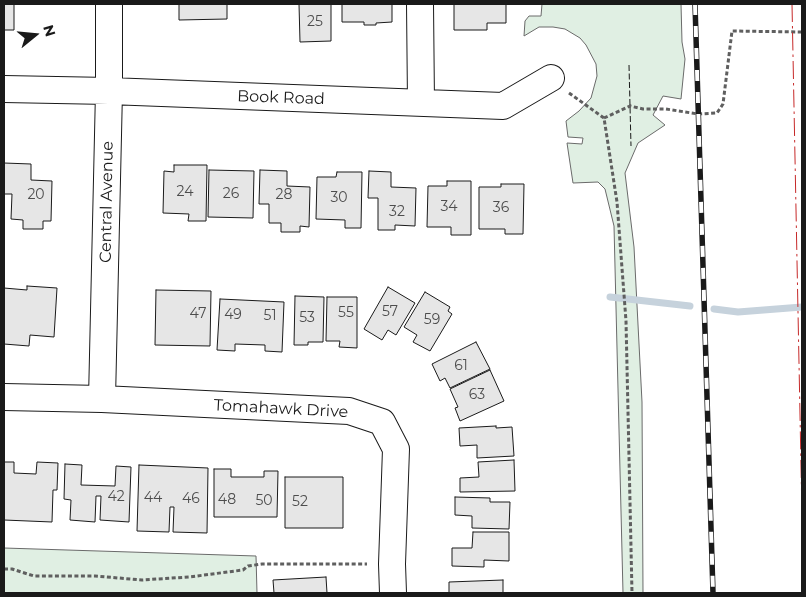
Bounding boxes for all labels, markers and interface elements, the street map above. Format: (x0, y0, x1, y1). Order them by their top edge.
north arrow (10, 10, 60, 60)
house number: 25 (307, 14, 323, 30)
text: N (39, 23, 60, 39)
street label: Book Road (237, 87, 325, 109)
street label: Central Avenue (96, 141, 118, 263)
house number: 24 (177, 184, 193, 200)
house number: 26 (223, 186, 239, 202)
house number: 20 (27, 187, 45, 203)
house number: 28 (276, 187, 292, 203)
house number: 30 (330, 190, 348, 206)
house number: 34 (440, 199, 458, 215)
house number: 36 (493, 200, 509, 216)
house number: 32 (389, 204, 405, 220)
house number: 57 (382, 304, 398, 320)
house number: 55 (338, 305, 354, 321)
house number: 47 (190, 306, 206, 322)
house number: 49 (224, 307, 242, 323)
house number: 51 (264, 308, 276, 324)
house number: 53 (299, 310, 315, 326)
house number: 59 (424, 312, 440, 328)
house number: 61 (454, 358, 468, 374)
house number: 63 (469, 387, 485, 403)
street label: Tomahawk Drive (213, 396, 349, 422)
house number: 42 (107, 489, 125, 505)
house number: 44 (144, 490, 162, 506)
house number: 46 (182, 491, 200, 507)
house number: 48 (218, 492, 236, 508)
house number: 50 (255, 493, 273, 509)
house number: 52 (292, 494, 308, 510)

